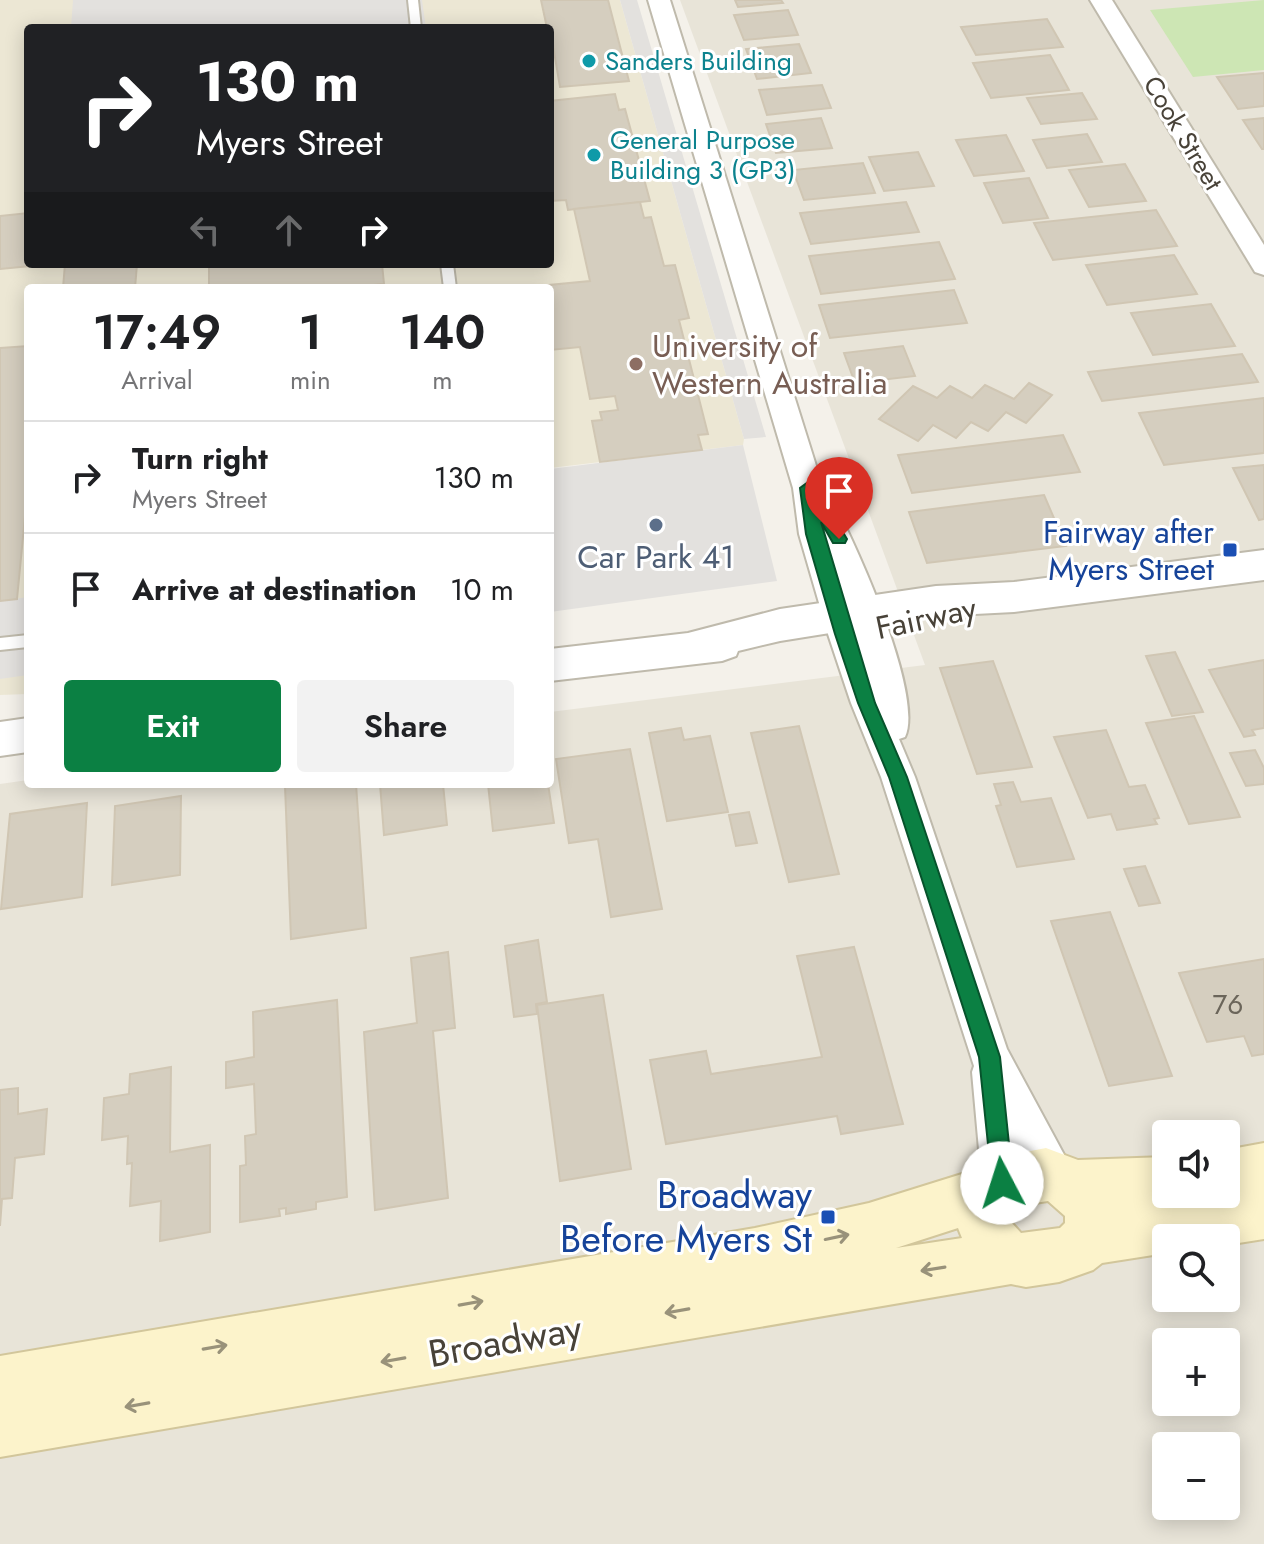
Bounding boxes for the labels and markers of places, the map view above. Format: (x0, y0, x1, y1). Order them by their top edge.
place label: Sanders Building (605, 42, 792, 80)
marker: Sanders Building (580, 52, 598, 70)
place label: General Purpose Building 3 (GP3) (610, 121, 795, 189)
marker: General Purpose Building 3 (GP3) (585, 146, 603, 164)
place label: University of Western Australia (652, 323, 887, 406)
marker: University of Western Australia (627, 355, 645, 373)
pin (805, 457, 873, 539)
place label: Fairway after Myers Street (1043, 509, 1214, 592)
marker: Car Park 41 (647, 516, 665, 534)
place label: Car Park 41 (577, 534, 735, 580)
marker: Fairway after Myers Street (1221, 541, 1239, 559)
place label: Broadway Before Myers St (560, 1167, 812, 1266)
marker: Broadway Before Myers St (819, 1208, 837, 1226)

